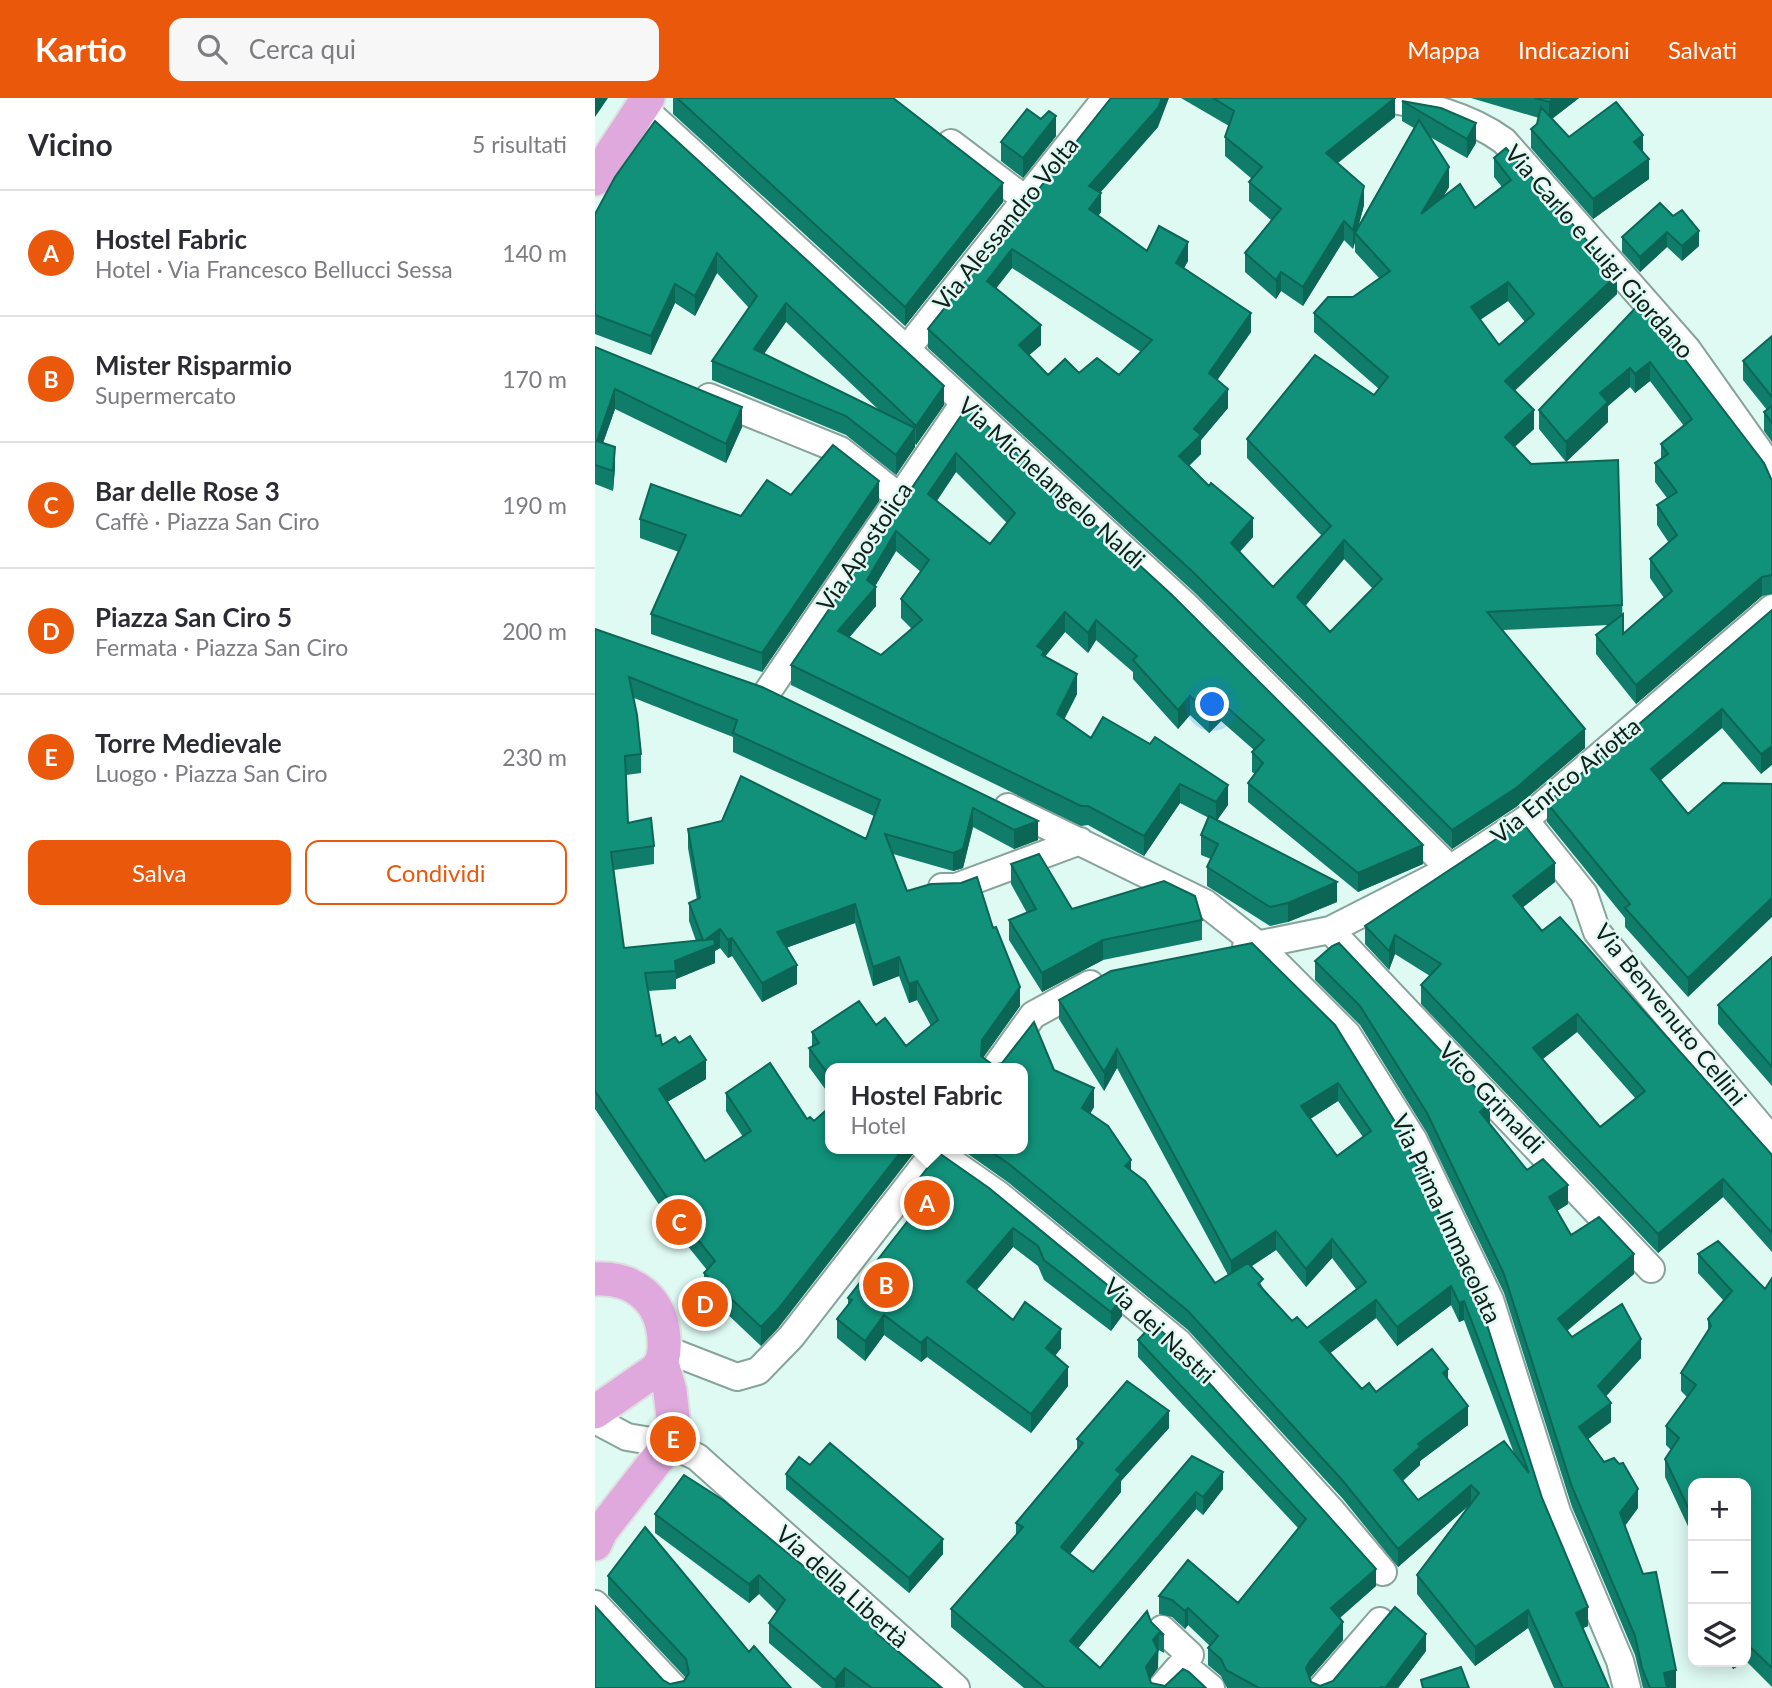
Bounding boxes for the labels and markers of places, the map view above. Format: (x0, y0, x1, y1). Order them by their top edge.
pin: A (904, 1177, 950, 1229)
pin: C (656, 1196, 702, 1248)
pin: B (863, 1259, 909, 1311)
pin: D (682, 1278, 728, 1330)
pin: E (650, 1413, 696, 1465)

